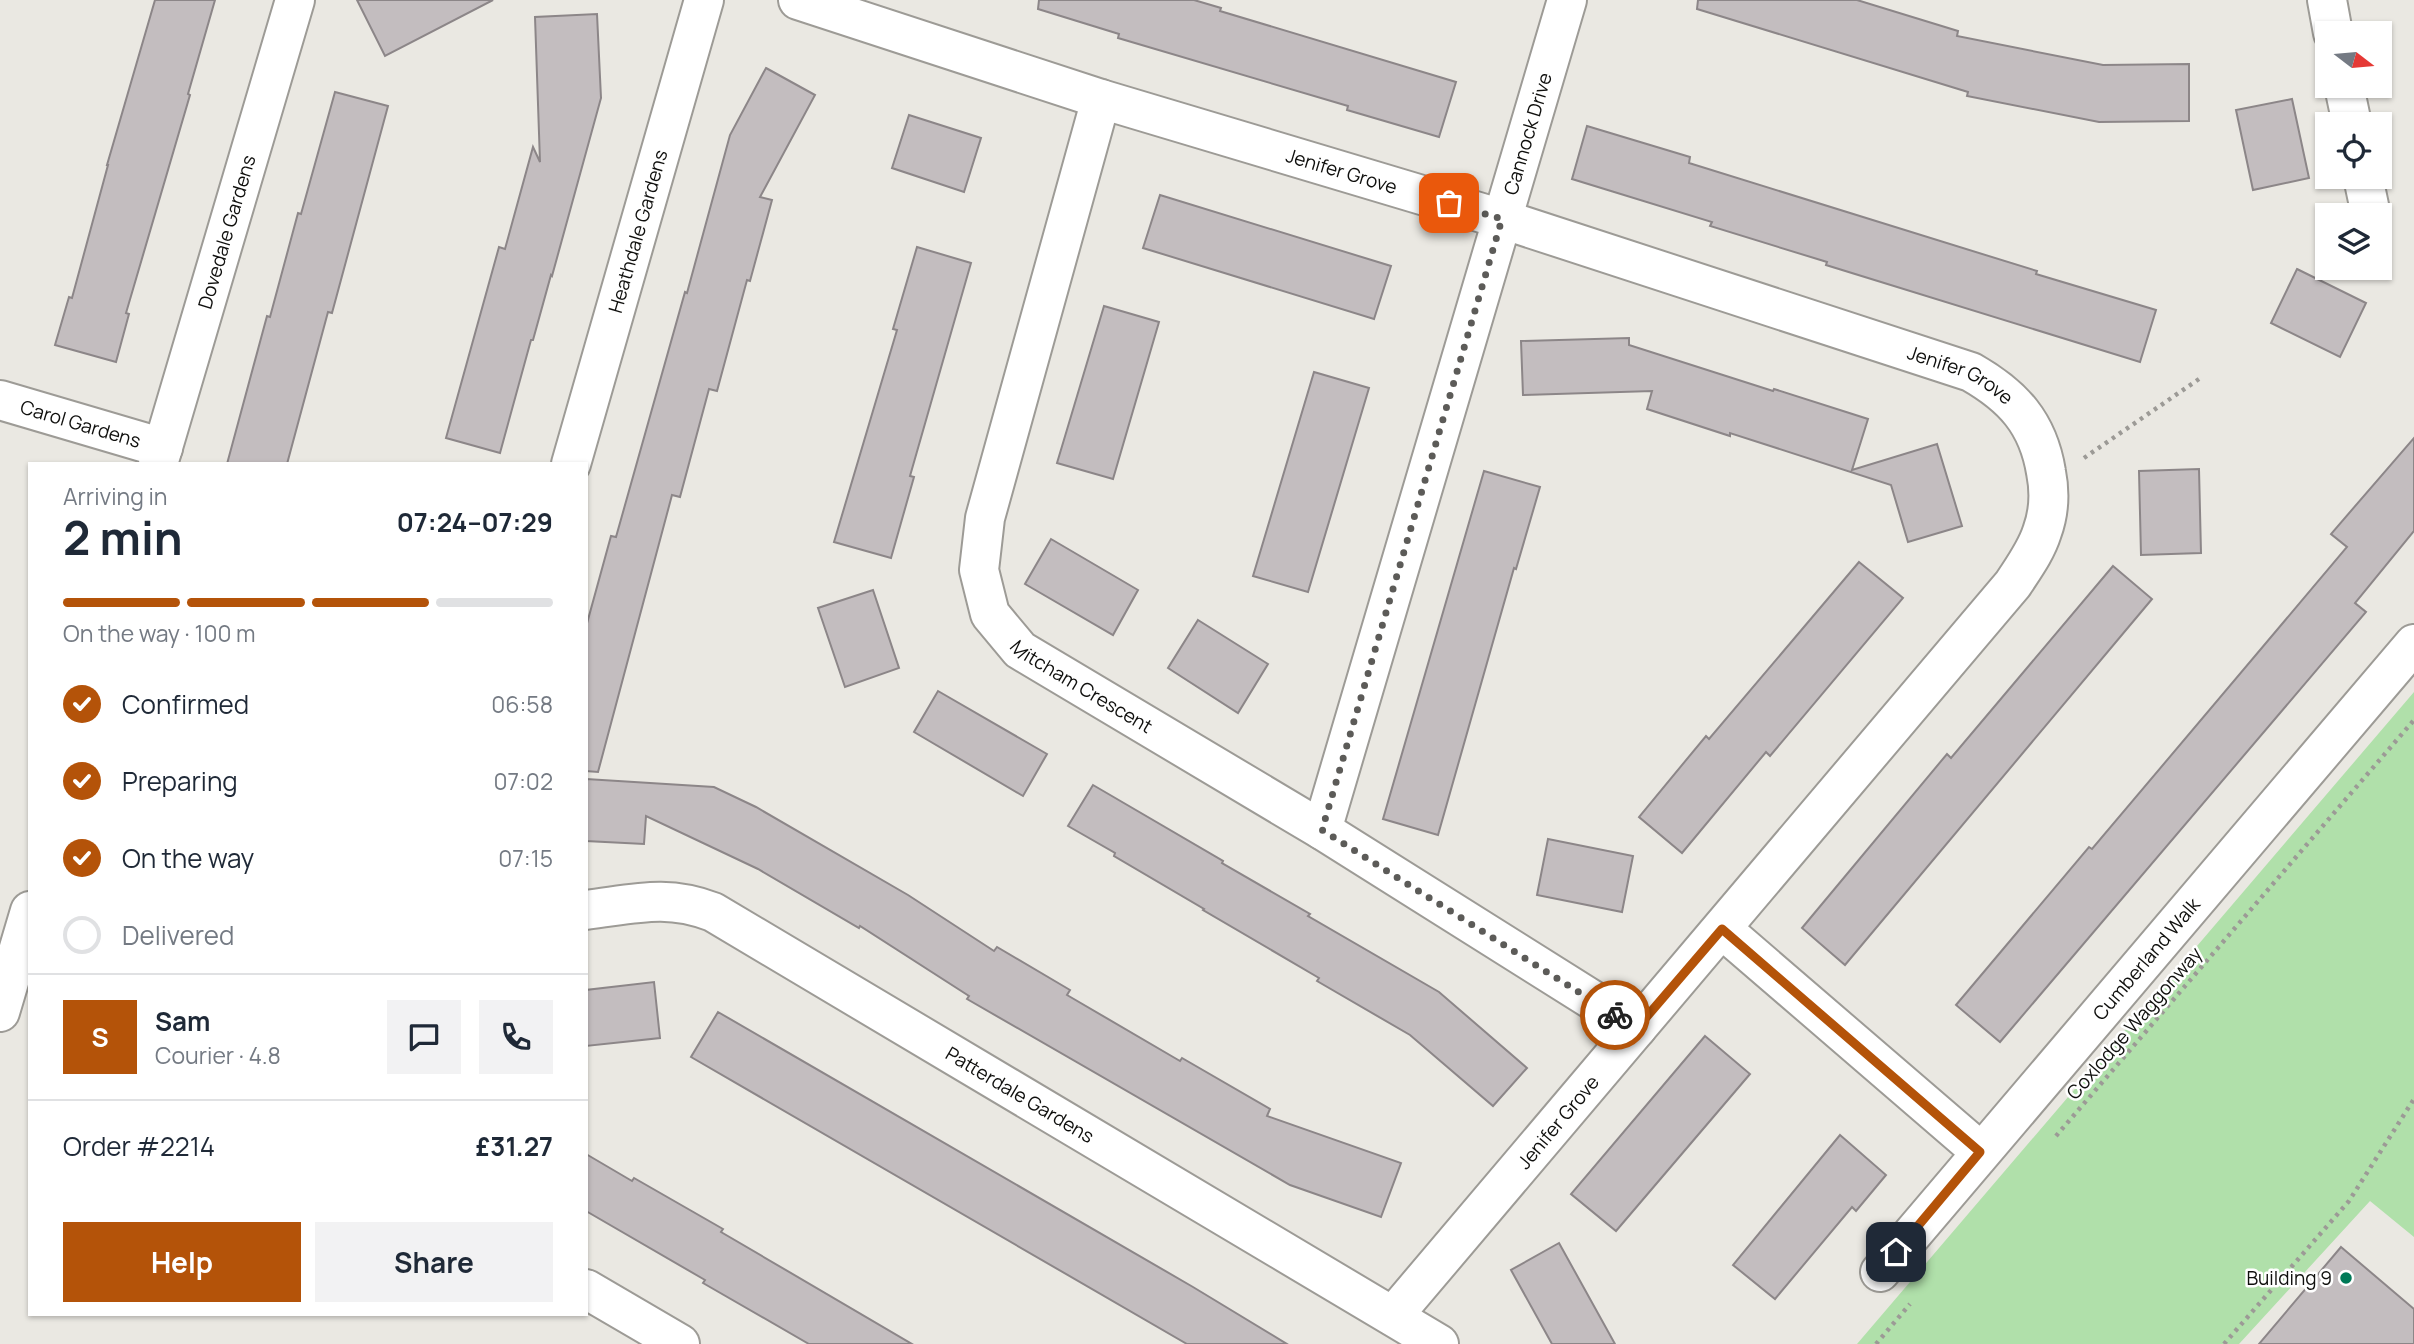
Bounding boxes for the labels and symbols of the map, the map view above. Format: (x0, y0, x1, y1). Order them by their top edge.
north arrow (2315, 21, 2392, 98)
street label: Cannock Drive (1497, 70, 1558, 198)
street label: Jenifer Grove (1283, 142, 1400, 200)
street label: Heathdale Gardens (602, 147, 673, 316)
street label: Dovedale Gardens (192, 152, 262, 312)
pin (1419, 173, 1479, 233)
street label: Jenifer Grove (1904, 339, 2019, 410)
street label: Carol Gardens (17, 394, 144, 454)
street label: Mitcham Crescent (1004, 635, 1158, 739)
street label: Cumberland Walk (2087, 892, 2206, 1026)
street label: Coxlodge Waggonway (2060, 941, 2208, 1105)
courier (1580, 980, 1650, 1050)
street label: Patterdale Gardens (941, 1040, 1099, 1149)
street label: Jenifer Grove (1511, 1070, 1605, 1174)
pin (1866, 1222, 1926, 1282)
place label: Building 9 (2246, 1265, 2332, 1291)
marker: Building 9 (2338, 1270, 2354, 1286)

